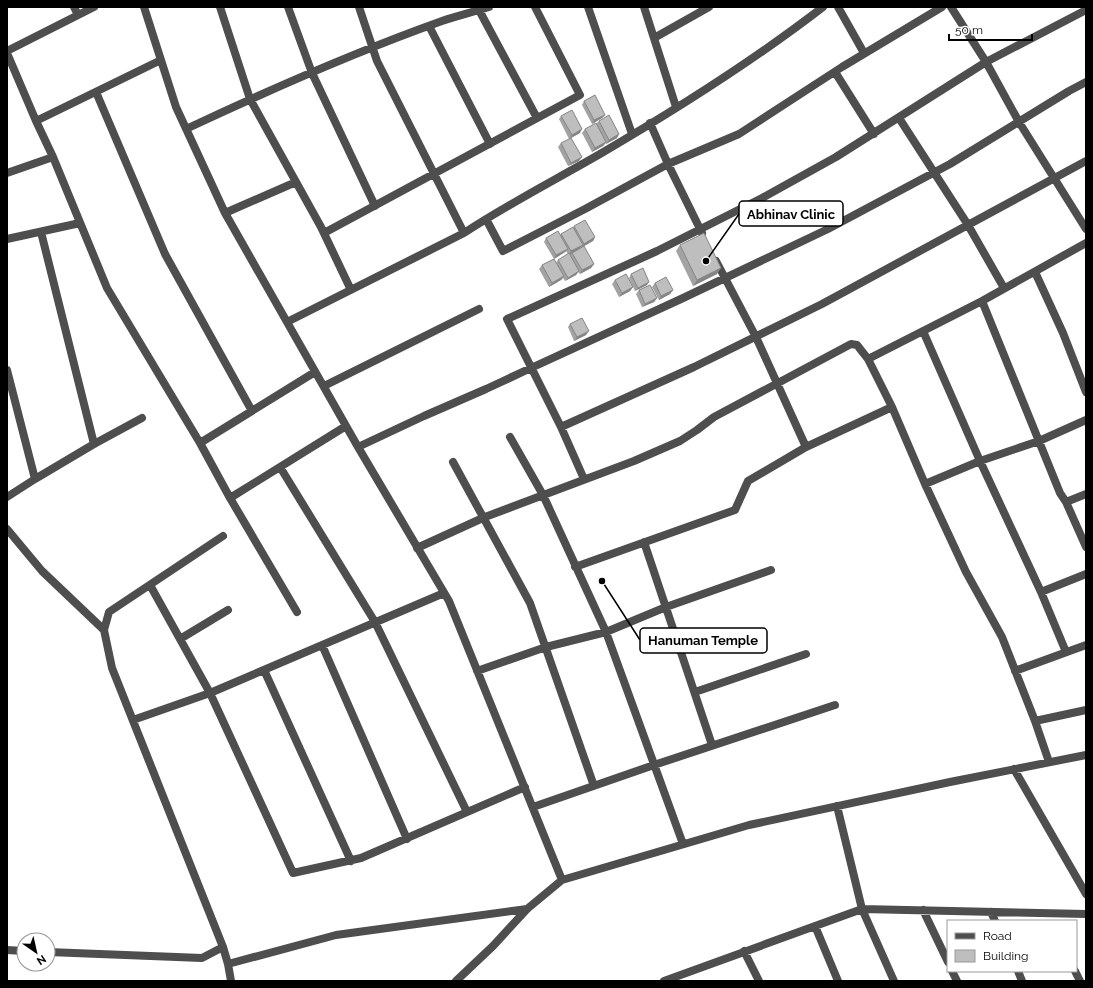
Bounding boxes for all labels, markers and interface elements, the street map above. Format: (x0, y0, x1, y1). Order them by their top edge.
scale bar (949, 16, 1032, 42)
text: 50 m (955, 23, 983, 37)
callout: Abhinav Clinic (739, 201, 843, 226)
text: Abhinav Clinic (747, 207, 836, 222)
callout: Hanuman Temple (640, 628, 767, 653)
text: Hanuman Temple (648, 633, 758, 648)
legend (947, 920, 1077, 972)
text: Road (983, 929, 1012, 943)
north arrow (16, 932, 56, 972)
text: Building (983, 949, 1029, 963)
text: N (34, 952, 48, 968)

